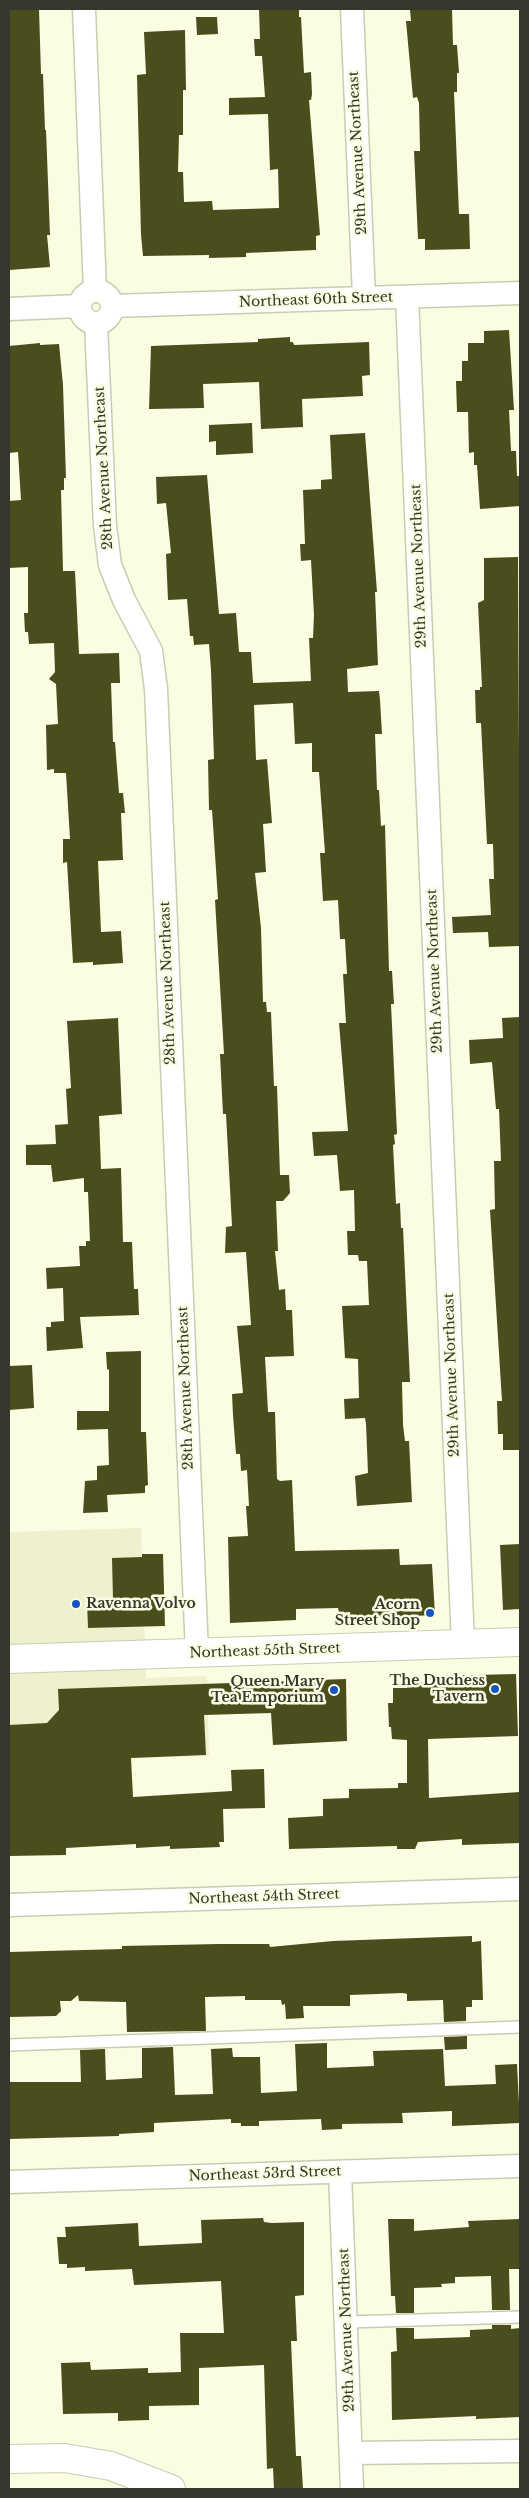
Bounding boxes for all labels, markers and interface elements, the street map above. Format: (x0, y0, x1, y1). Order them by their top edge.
street label: 29th Avenue Northeast (345, 71, 371, 235)
street label: Northeast 60th Street (239, 289, 393, 311)
street label: 28th Avenue Northeast (91, 386, 117, 550)
street label: 29th Avenue Northeast (408, 484, 430, 648)
street label: 29th Avenue Northeast (424, 889, 446, 1053)
street label: 28th Avenue Northeast (157, 901, 179, 1065)
street label: 29th Avenue Northeast (441, 1293, 463, 1457)
street label: 28th Avenue Northeast (175, 1306, 197, 1470)
place label: Ravenna Volvo (86, 1596, 196, 1612)
place label: Acorn Street Shop (335, 1597, 420, 1630)
marker: Ravenna Volvo (70, 1598, 82, 1610)
marker: Acorn Street Shop (424, 1607, 436, 1619)
street label: Northeast 55th Street (189, 1640, 341, 1662)
place label: The Duchess Tavern (390, 1673, 485, 1705)
place label: Queen Mary Tea Emporium (211, 1674, 324, 1706)
marker: The Duchess Tavern (489, 1683, 501, 1695)
marker: Queen Mary Tea Emporium (328, 1684, 340, 1696)
street label: Northeast 54th Street (188, 1886, 340, 1908)
street label: Northeast 53rd Street (188, 2163, 342, 2185)
street label: 29th Avenue Northeast (336, 2248, 358, 2412)

